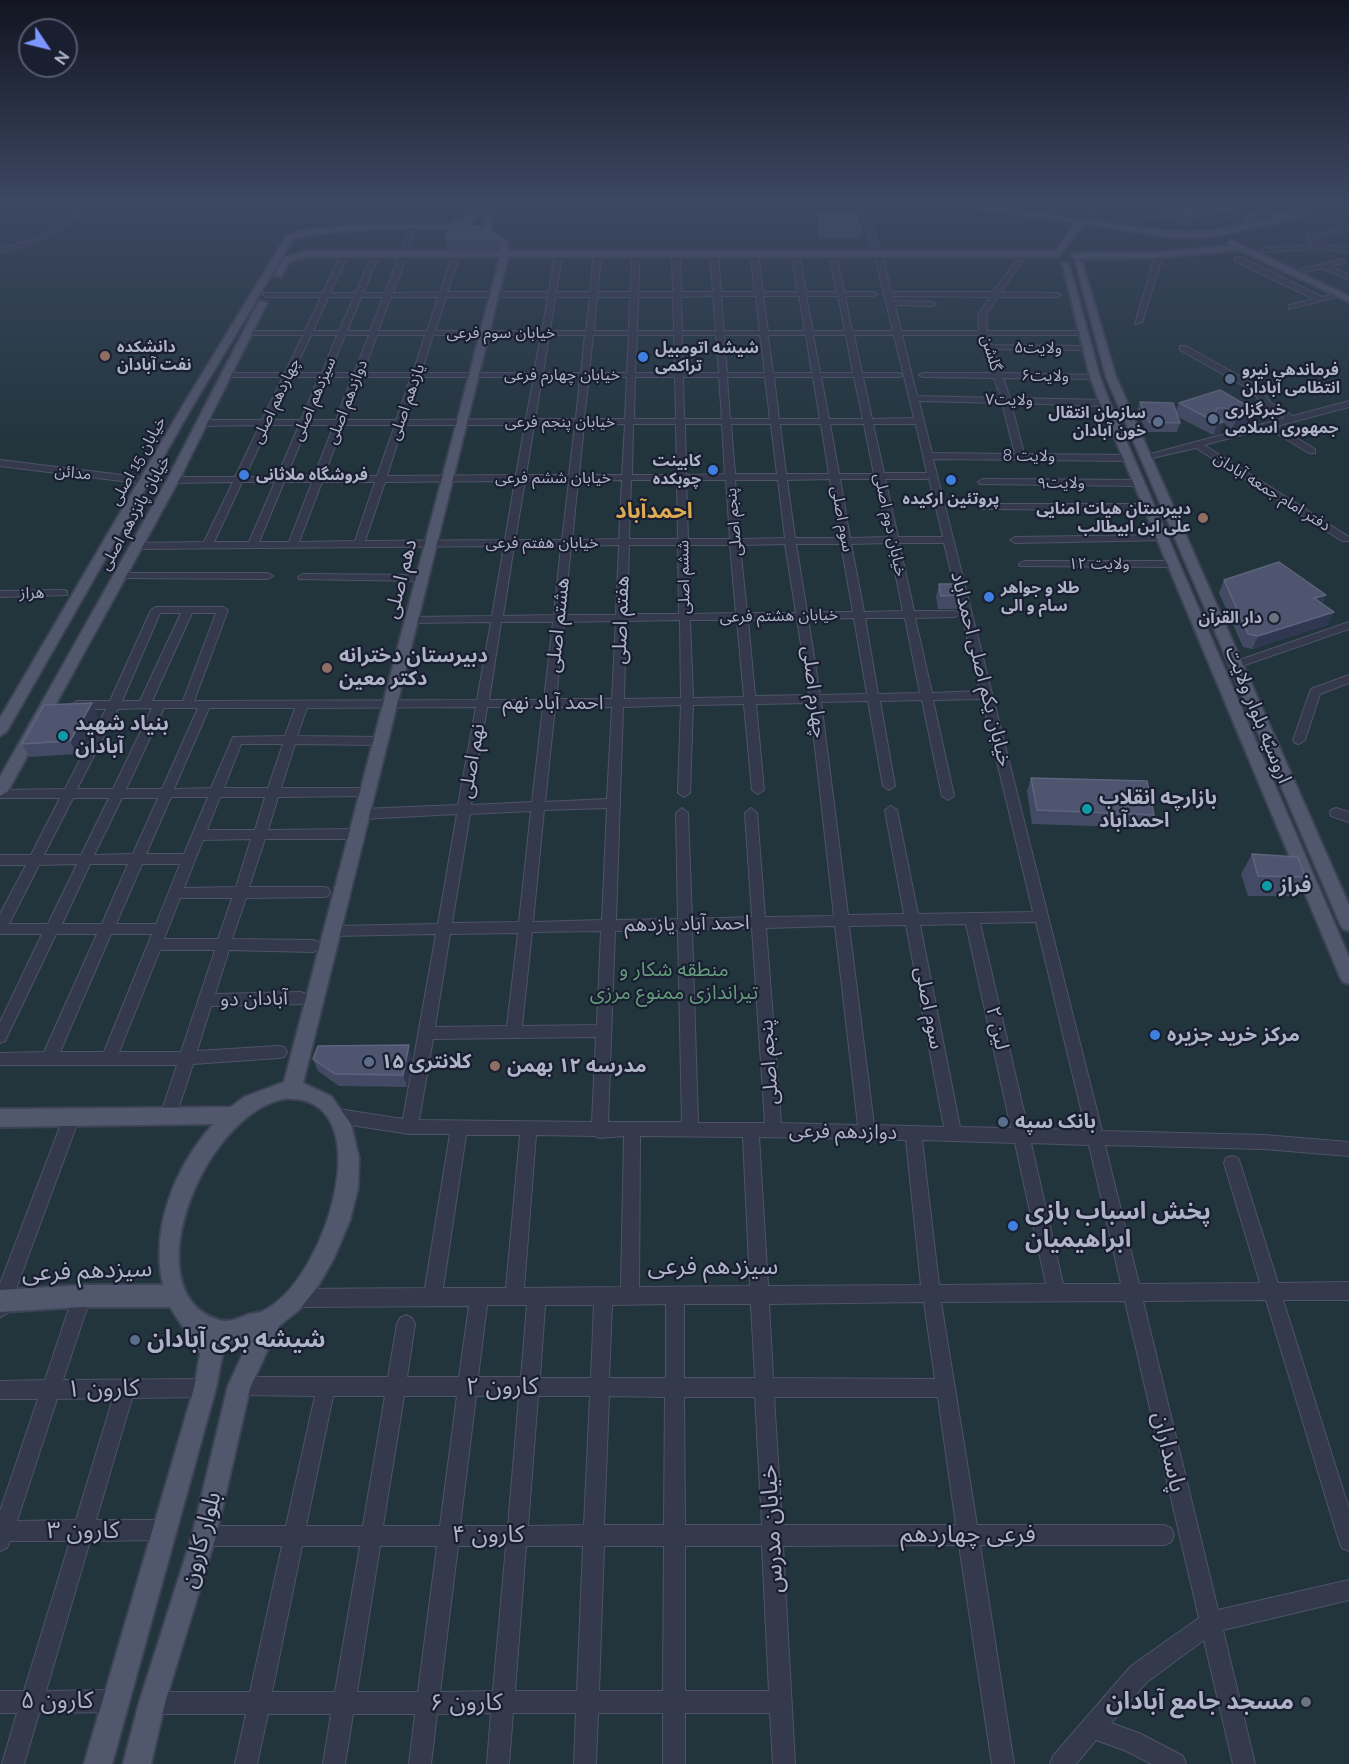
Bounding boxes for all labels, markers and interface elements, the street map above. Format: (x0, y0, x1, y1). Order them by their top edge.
north arrow (18, 18, 78, 78)
text: N (50, 47, 73, 68)
street label: خیابان سوم فرعی (447, 323, 555, 343)
street label: گلشن (976, 333, 1006, 373)
place label: دانشکده نفت آبادان (117, 337, 192, 375)
place label: شیشه اتومبیل تراکمی (655, 338, 759, 376)
street label: ولایت۵ (1014, 338, 1062, 358)
marker: دانشکده نفت آبادان (98, 349, 112, 363)
marker: شیشه اتومبیل تراکمی (636, 350, 650, 364)
street label: سیزدهم اصلی (288, 354, 340, 444)
street label: چهاردهم اصلی (248, 355, 304, 447)
street label: دوازدهم اصلی (322, 357, 372, 447)
place label: فرماندهی نیرو انتظامی آبادان (1242, 360, 1340, 398)
street label: یازدهم اصلی (385, 361, 429, 443)
street label: خیابان چهارم فرعی (504, 365, 620, 385)
street label: ولایت۶ (1021, 366, 1069, 386)
marker: فرماندهی نیرو انتظامی آبادان (1223, 372, 1237, 386)
street label: ولایت۷ (985, 390, 1033, 410)
place label: خبرگزاری جمهوری اسلامی (1225, 400, 1339, 438)
place label: سازمان انتقال خون آبادان (1048, 403, 1146, 441)
street label: خیابان پنجم فرعی (505, 412, 615, 432)
marker: خبرگزاری جمهوری اسلامی (1206, 412, 1220, 426)
street label: خیابان 15 اصلی (106, 413, 170, 509)
marker: سازمان انتقال خون آبادان (1151, 415, 1165, 429)
street label: ولایت 8 (1003, 446, 1055, 466)
street label: دفتر امام جمعه آبادان (1210, 448, 1334, 536)
place label: كابينت چوبكده (653, 451, 701, 489)
street label: خیابان پانزدهم اصلی (95, 452, 175, 574)
street label: مدائن (54, 462, 92, 484)
marker: كابينت چوبكده (706, 463, 720, 477)
place label: فروشگاه ملاثانی (256, 465, 368, 485)
marker: فروشگاه ملاثانی (237, 468, 251, 482)
street label: خیابان ششم فرعی (495, 468, 611, 488)
street label: خیابان دوم اصلی (870, 471, 910, 579)
marker: پروتئین ارکیده (944, 473, 958, 487)
street label: ولایت۹ (1037, 473, 1085, 493)
street label: سوم اصلی (827, 484, 857, 554)
street label: پنجم اصلی (721, 487, 747, 557)
place label: پروتئین ارکیده (903, 489, 999, 509)
district label: احمدآباد (615, 498, 693, 524)
place label: دبیرستان هیات امنایی علی ابن ابیطالب (1036, 499, 1191, 537)
marker: دبیرستان هیات امنایی علی ابن ابیطالب (1196, 511, 1210, 525)
street label: خیابان هفتم فرعی (485, 533, 599, 553)
street label: دهم اصلی (380, 537, 422, 621)
street label: ششم اصلی (674, 540, 694, 614)
street label: ولایت ۱۲ (1068, 554, 1130, 574)
street label: خیابان یکم اصلی احمداباد (945, 569, 1017, 769)
street label: هفتم اصلی (607, 575, 635, 665)
street label: هشتم اصلی (541, 576, 575, 674)
place label: طلا و جواهر سام و الی (1001, 578, 1080, 616)
street label: هراز (20, 583, 44, 603)
marker: طلا و جواهر سام و الی (982, 590, 996, 604)
street label: خیابان هشتم فرعی (719, 605, 839, 627)
place label: دار القرآن (1198, 608, 1262, 628)
marker: دار القرآن (1267, 611, 1281, 625)
street label: اروسیّه بلوار ولایت (1220, 643, 1296, 787)
place label: دبیرستان دخترانه دکتر معین (339, 644, 488, 691)
street label: چهارم اصلی (796, 645, 832, 739)
marker: دبیرستان دخترانه دکتر معین (320, 661, 334, 675)
street label: احمد آباد نهم (502, 691, 604, 715)
place label: بنیاد شهید آبادان (75, 712, 169, 759)
street label: نهم اصلی (454, 722, 490, 800)
marker: بنیاد شهید آبادان (56, 729, 70, 743)
place label: بازارچه انقلاب احمدآباد (1099, 786, 1217, 833)
marker: بازارچه انقلاب احمدآباد (1080, 802, 1094, 816)
place label: فراز (1279, 874, 1311, 898)
marker: فراز (1260, 879, 1274, 893)
street label: احمد آباد یازدهم (624, 911, 750, 937)
park label: منطقه شکار و تیراندازی ممنوع مرزی (590, 958, 758, 1005)
street label: سوم اصلی (909, 965, 949, 1051)
street label: آبادان دو (220, 986, 288, 1012)
street label: لین ۲ (980, 1004, 1014, 1052)
street label: پنجم اصلی (754, 1019, 784, 1105)
place label: مرکز خرید جزیره (1167, 1023, 1300, 1047)
marker: مرکز خرید جزیره (1148, 1028, 1162, 1042)
place label: کلانتری ۱۵ (381, 1050, 471, 1074)
place label: مدرسه ۱۲ بهمن (507, 1054, 647, 1078)
marker: کلانتری ۱۵ (362, 1055, 376, 1069)
marker: مدرسه ۱۲ بهمن (488, 1059, 502, 1073)
place label: بانک سپه (1015, 1110, 1096, 1134)
marker: بانک سپه (996, 1115, 1010, 1129)
street label: دوازدهم فرعی (789, 1119, 897, 1145)
place label: پخش اسباب بازی ابراهیمیان (1025, 1198, 1211, 1254)
marker: پخش اسباب بازی ابراهیمیان (1006, 1219, 1020, 1233)
street label: سیزدهم فرعی (648, 1253, 778, 1281)
street label: سیزدهم فرعی (21, 1254, 153, 1288)
place label: شیشه بری آبادان (147, 1326, 326, 1354)
marker: شیشه بری آبادان (128, 1333, 142, 1347)
street label: کارون ۲ (466, 1373, 538, 1401)
street label: کارون ۱ (66, 1374, 140, 1404)
street label: پاسداران (1146, 1409, 1192, 1495)
street label: خیابان مدرس (754, 1464, 790, 1594)
street label: بلوار کارون (174, 1489, 228, 1591)
street label: کارون ۳ (47, 1517, 119, 1545)
street label: کارون ۴ (452, 1521, 524, 1549)
street label: فرعی چهاردهم (900, 1521, 1036, 1549)
street label: کارون ۵ (21, 1687, 93, 1715)
place label: مسجد جامع آبادان (1106, 1688, 1294, 1716)
street label: کارون ۶ (430, 1689, 502, 1717)
marker: مسجد جامع آبادان (1299, 1695, 1313, 1709)

